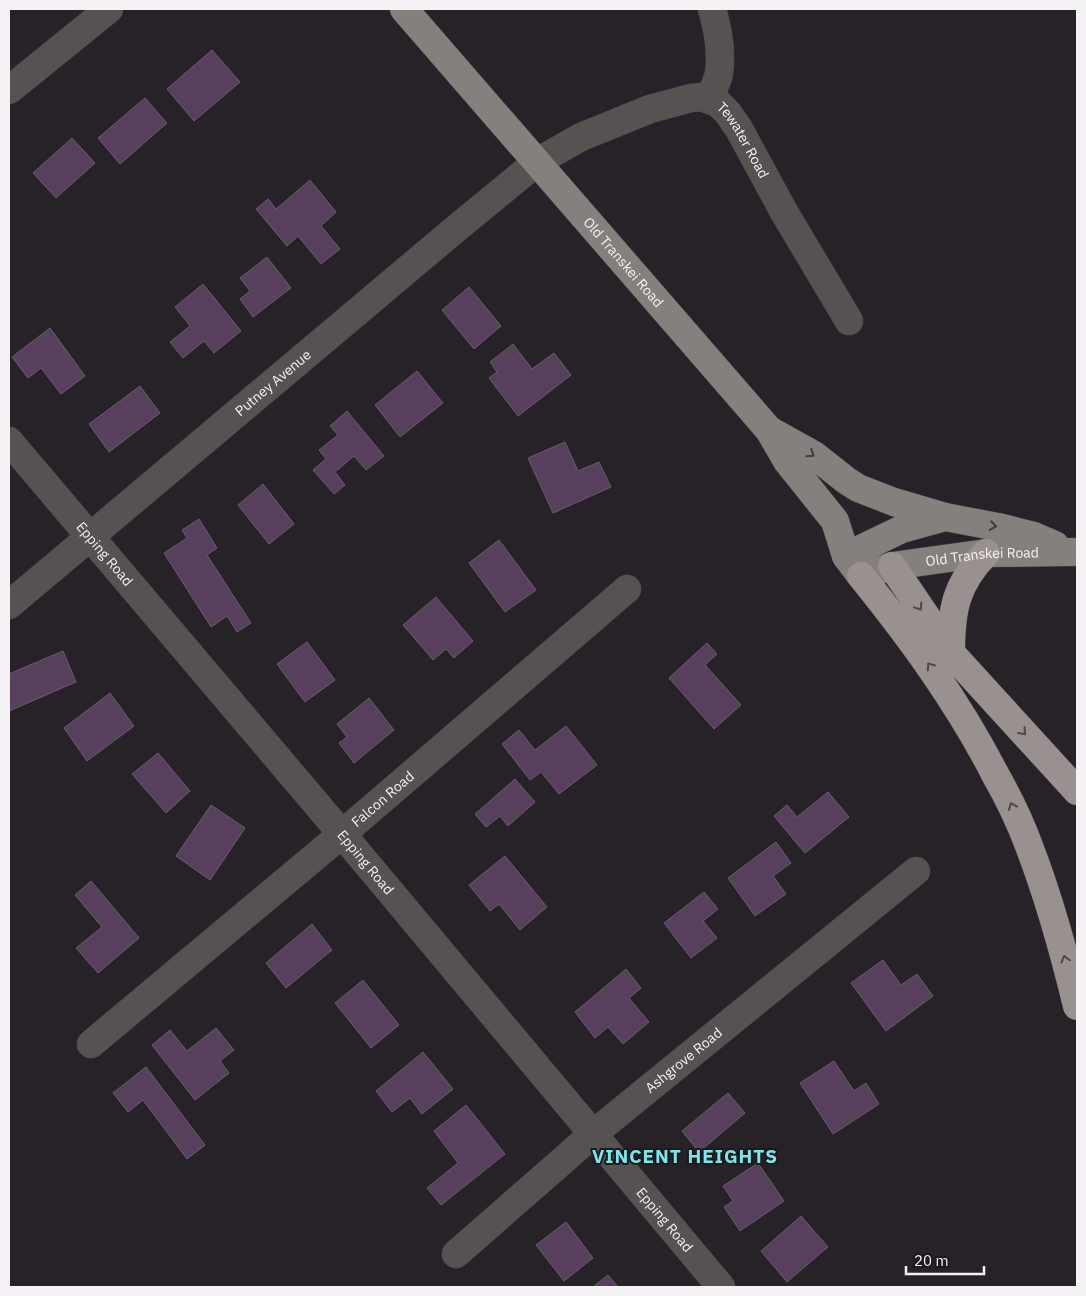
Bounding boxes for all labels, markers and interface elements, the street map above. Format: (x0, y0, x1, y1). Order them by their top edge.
street label: Tewater Road (713, 98, 773, 181)
street label: Old Transkei Road (579, 213, 668, 311)
street label: Putney Avenue (231, 345, 315, 420)
one-way arrow (805, 448, 815, 457)
street label: Epping Road (72, 518, 137, 590)
one-way arrow (989, 520, 997, 531)
street label: Old Transkei Road (924, 543, 1039, 570)
one-way arrow (913, 601, 922, 610)
one-way arrow (927, 662, 936, 672)
one-way arrow (1017, 726, 1026, 735)
street label: Falcon Road (348, 767, 418, 831)
one-way arrow (1007, 802, 1018, 811)
street label: Epping Road (333, 826, 398, 898)
one-way arrow (1060, 956, 1070, 964)
street label: Ashgrove Road (642, 1024, 726, 1097)
district label: VINCENT HEIGHTS (592, 1144, 778, 1168)
street label: Epping Road (633, 1184, 697, 1256)
scale bar (906, 1244, 984, 1276)
text: 20 m (914, 1251, 949, 1270)

